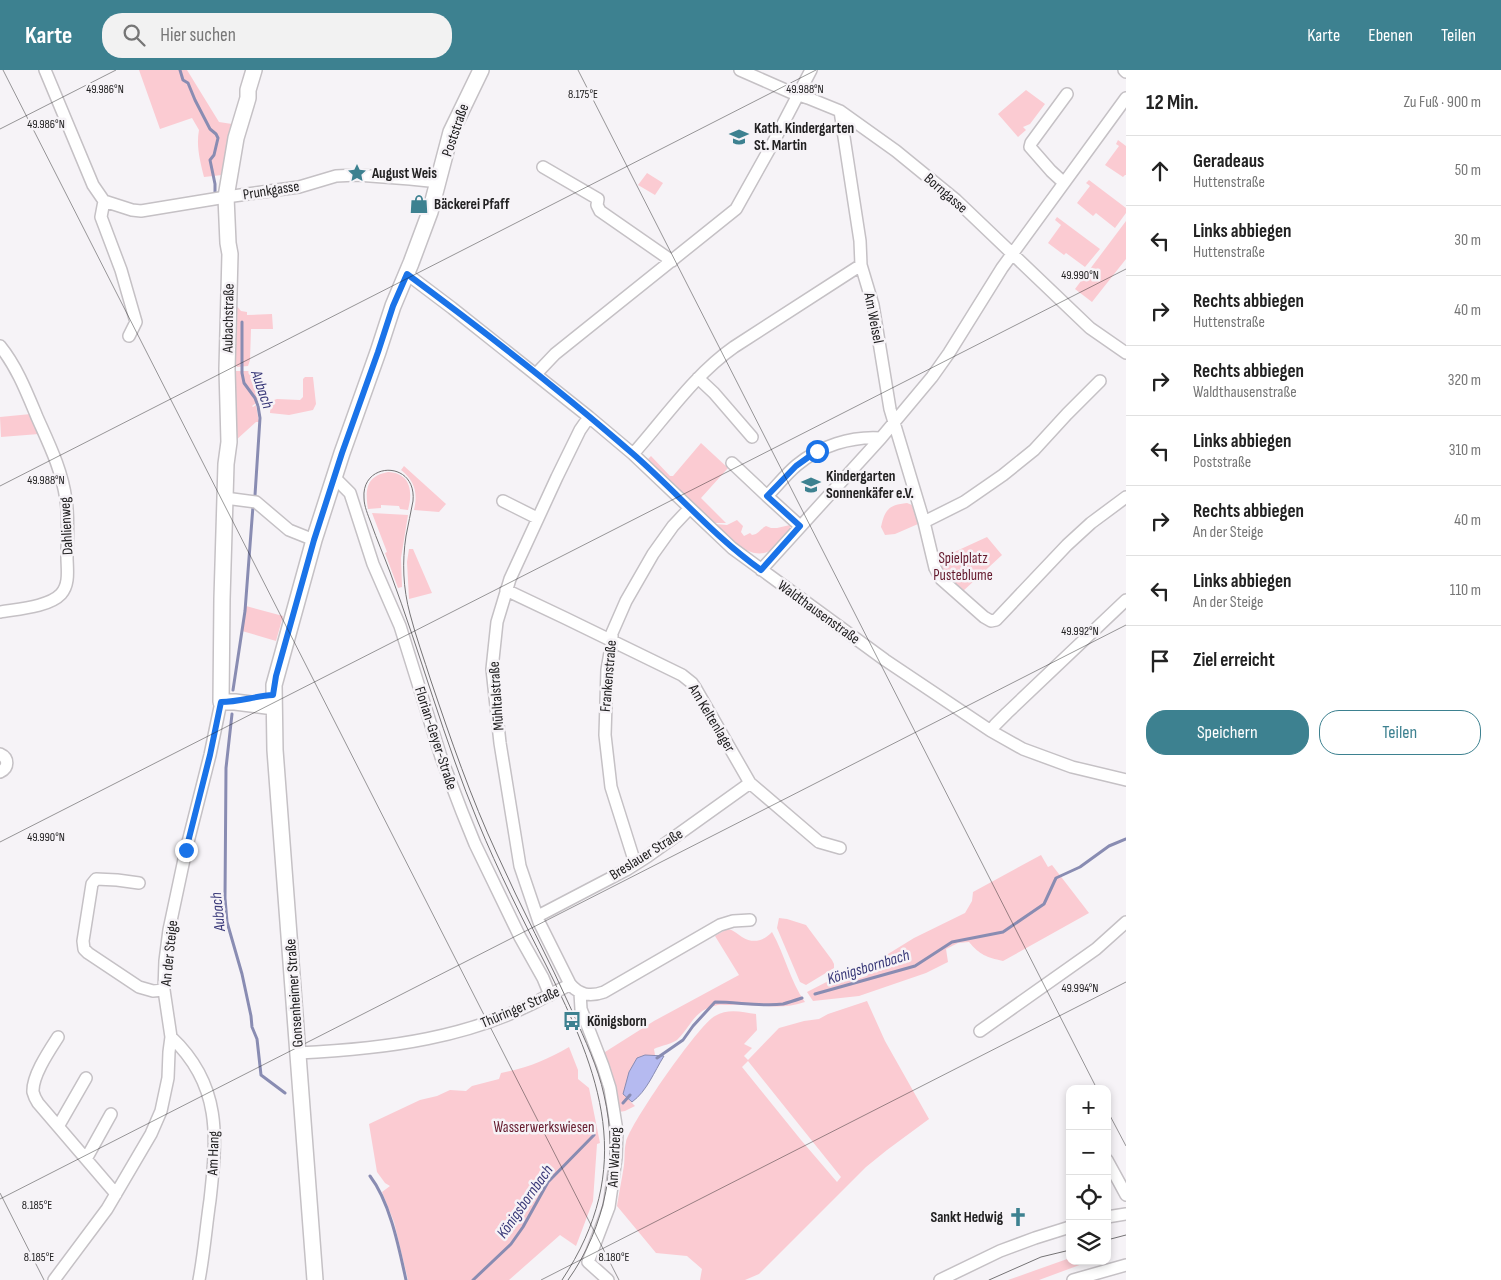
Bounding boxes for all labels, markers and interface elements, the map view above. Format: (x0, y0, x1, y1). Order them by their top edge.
search box (102, 13, 452, 58)
text: Karte (25, 21, 72, 50)
icon: search (120, 21, 148, 49)
text: Hier suchen (160, 24, 236, 47)
text: Karte (1307, 25, 1340, 46)
text: Ebenen (1368, 25, 1413, 46)
text: Teilen (1441, 25, 1476, 46)
text: 49.986°N (86, 82, 124, 97)
text: 49.988°N (786, 82, 824, 97)
text: 8.175°E (568, 87, 598, 102)
text: 12 Min. (1146, 90, 1199, 115)
text: Zu Fuß · 900 m (1403, 93, 1481, 112)
street label: Poststraße (438, 101, 473, 159)
text: 49.986°N (27, 117, 65, 132)
place label: Kath. Kindergarten St. Martin (754, 119, 854, 155)
school or university icon: Kath. Kindergarten St. Martin (728, 126, 750, 148)
text: Geradeaus (1193, 150, 1264, 173)
icon: ahead (1146, 157, 1174, 185)
text: 50 m (1455, 161, 1481, 180)
place icon: August Weis (346, 162, 368, 184)
place label: August Weis (371, 164, 437, 183)
street label: Borngasse (920, 169, 971, 218)
text: Huttenstraße (1193, 173, 1265, 192)
street label: Prunkgasse (241, 177, 301, 204)
shop icon: Bäckerei Pfaff (408, 193, 430, 215)
place label: Bäckerei Pfaff (434, 195, 510, 214)
text: Links abbiegen (1193, 220, 1291, 243)
icon: left (1146, 227, 1174, 255)
text: 30 m (1454, 231, 1481, 250)
text: Huttenstraße (1193, 243, 1265, 262)
text: 49.990°N (1061, 268, 1099, 283)
street label: Aubachstraße (218, 283, 239, 354)
street label: Am Weisel (859, 290, 888, 345)
text: Rechts abbiegen (1193, 290, 1304, 313)
icon: right (1146, 297, 1174, 325)
text: 40 m (1454, 301, 1481, 320)
text: Huttenstraße (1193, 313, 1265, 332)
text: Rechts abbiegen (1193, 360, 1304, 383)
water label: Aubach (246, 367, 277, 411)
icon: right (1146, 367, 1174, 395)
text: 320 m (1448, 371, 1481, 390)
text: Waldthausenstraße (1193, 383, 1297, 402)
text: Links abbiegen (1193, 430, 1291, 453)
icon: left (1146, 437, 1174, 465)
route start (806, 440, 829, 463)
text: 310 m (1449, 441, 1481, 460)
text: Poststraße (1193, 453, 1251, 472)
place label: Kindergarten Sonnenkäfer e.V. (826, 467, 914, 503)
text: 49.988°N (27, 473, 65, 488)
school or university icon: Kindergarten Sonnenkäfer e.V. (800, 474, 822, 496)
street label: Dahlienweg (55, 496, 78, 556)
text: Rechts abbiegen (1193, 500, 1304, 523)
icon: right (1146, 507, 1174, 535)
text: 40 m (1454, 511, 1481, 530)
text: An der Steige (1193, 523, 1264, 542)
park label: Spielplatz Pusteblume (933, 549, 993, 585)
text: Links abbiegen (1193, 570, 1291, 593)
street label: Waldthausenstraße (774, 576, 864, 649)
icon: left (1146, 577, 1174, 605)
text: 110 m (1450, 581, 1481, 600)
text: An der Steige (1193, 593, 1264, 612)
text: 49.992°N (1061, 624, 1099, 639)
street label: Frankenstraße (596, 639, 621, 713)
icon: arrive (1146, 647, 1174, 675)
text: Ziel erreicht (1193, 649, 1275, 672)
street label: Mühltalstraße (485, 661, 508, 731)
street label: Am Keltenlager (683, 680, 740, 756)
street label: Florian-Geyer-Straße (410, 684, 461, 792)
button: Speichern (1146, 710, 1309, 755)
button: Teilen (1319, 710, 1481, 755)
street label: Breslauer Straße (606, 824, 686, 884)
text: 49.990°N (27, 830, 65, 845)
route end (175, 839, 198, 862)
water label: Aubach (207, 891, 230, 933)
street label: An der Steige (156, 919, 182, 988)
street label: Gonsenheimer Straße (281, 938, 308, 1048)
water label: Königsbornbach (825, 946, 912, 989)
text: 49.994°N (1062, 981, 1098, 996)
street label: Thüringer Straße (478, 982, 563, 1033)
bus stop icon: Königsborn (561, 1010, 583, 1032)
place label: Königsborn (587, 1012, 647, 1031)
map controls (1066, 1085, 1111, 1265)
button: + (1066, 1085, 1111, 1130)
park label: Wasserwerkswiesen (494, 1118, 594, 1137)
street label: Am Warberg (603, 1126, 626, 1189)
street label: Am Hang (203, 1130, 224, 1177)
button: − (1066, 1130, 1111, 1175)
water label: Königsbornbach (493, 1161, 558, 1242)
button: locate (1066, 1175, 1111, 1220)
text: 8.185°E (22, 1198, 52, 1213)
church icon: Sankt Hedwig (1007, 1206, 1029, 1228)
place label: Sankt Hedwig (930, 1208, 1004, 1227)
button: layers (1066, 1220, 1111, 1265)
text: 8.185°E (24, 1250, 54, 1265)
text: 8.180°E (599, 1250, 630, 1265)

